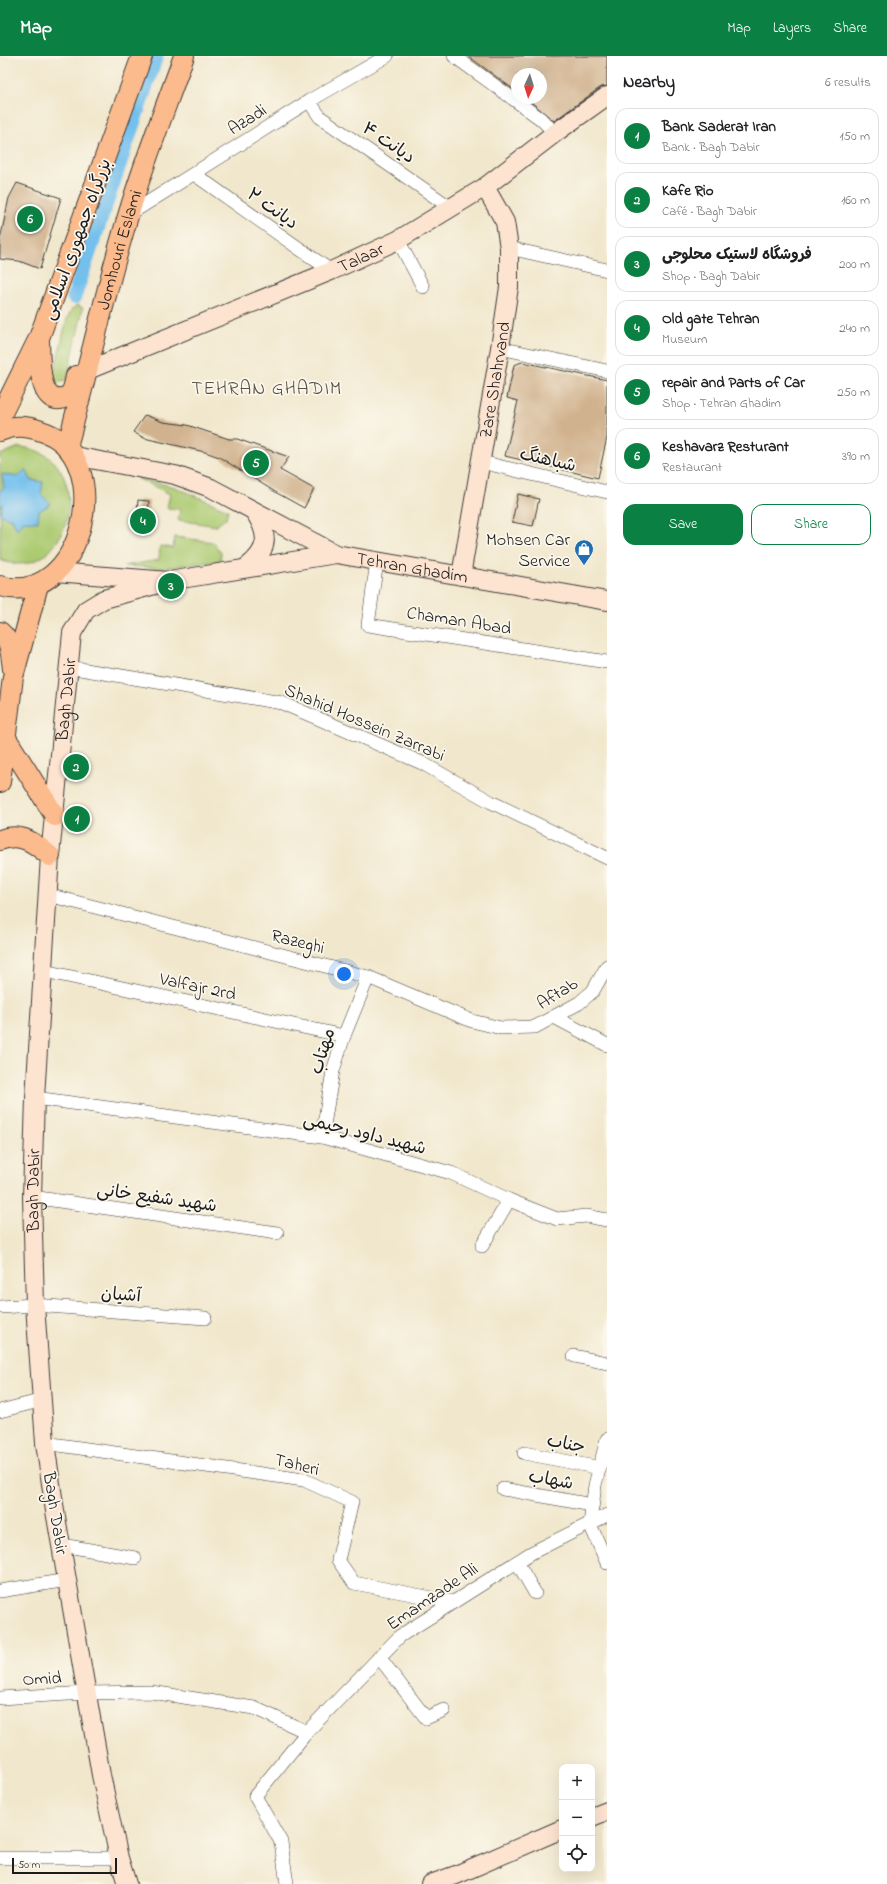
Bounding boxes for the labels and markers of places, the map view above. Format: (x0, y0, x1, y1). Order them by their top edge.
pin: 6 (17, 204, 43, 234)
pin: 5 (243, 448, 269, 478)
pin: 4 (130, 506, 156, 536)
place label: Mohsen Car Service (486, 528, 571, 575)
shop icon: Mohsen Car Service (573, 538, 595, 566)
pin: 3 (158, 571, 184, 601)
pin: 2 (63, 752, 89, 782)
pin: 1 (64, 804, 90, 834)

